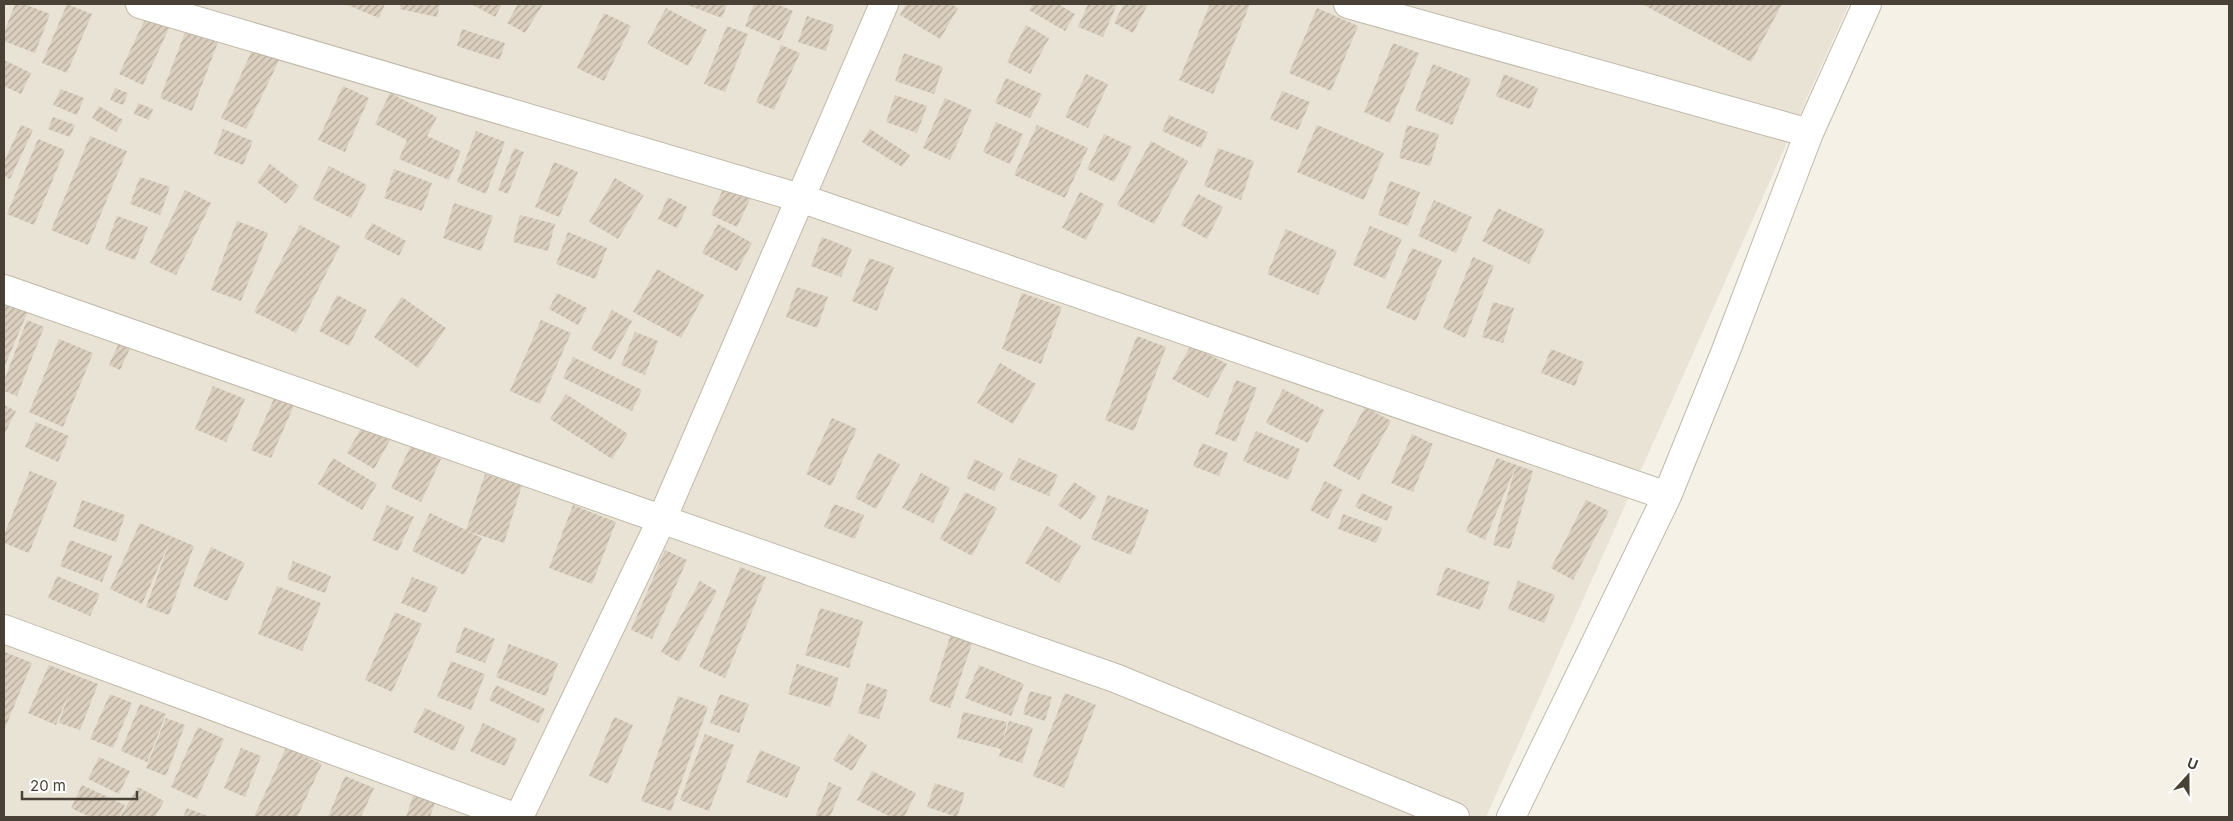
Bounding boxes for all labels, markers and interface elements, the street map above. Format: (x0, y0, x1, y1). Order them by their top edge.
north arrow (2163, 751, 2213, 801)
text: U (2185, 754, 2201, 773)
scale bar (22, 768, 138, 800)
text: 20 m (30, 776, 66, 795)

